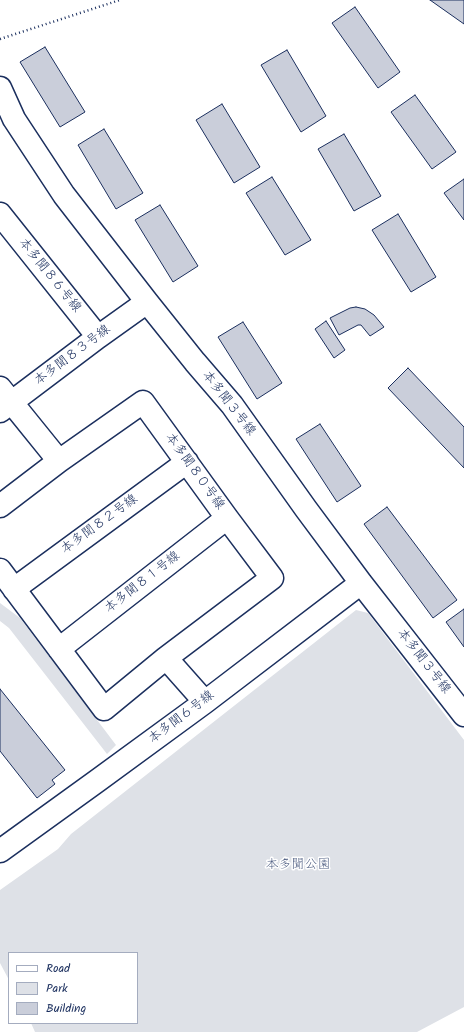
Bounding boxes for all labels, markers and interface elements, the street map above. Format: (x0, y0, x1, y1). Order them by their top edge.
street label: 本多聞８６号線 (14, 236, 84, 316)
street label: 本多聞８３号線 (32, 322, 114, 390)
street label: 本多聞３号線 (198, 368, 258, 440)
street label: 本多聞８０号線 (161, 431, 227, 513)
street label: 本多聞８２号線 (59, 492, 141, 558)
street label: 本多聞８１号線 (102, 549, 184, 617)
street label: 本多聞３号線 (393, 626, 453, 698)
street label: 本多聞６号線 (146, 688, 218, 748)
park label: 本多聞公園 (266, 858, 330, 874)
legend (8, 952, 138, 1024)
text: Road (46, 959, 70, 978)
text: Park (46, 979, 68, 998)
text: Building (46, 999, 86, 1018)

